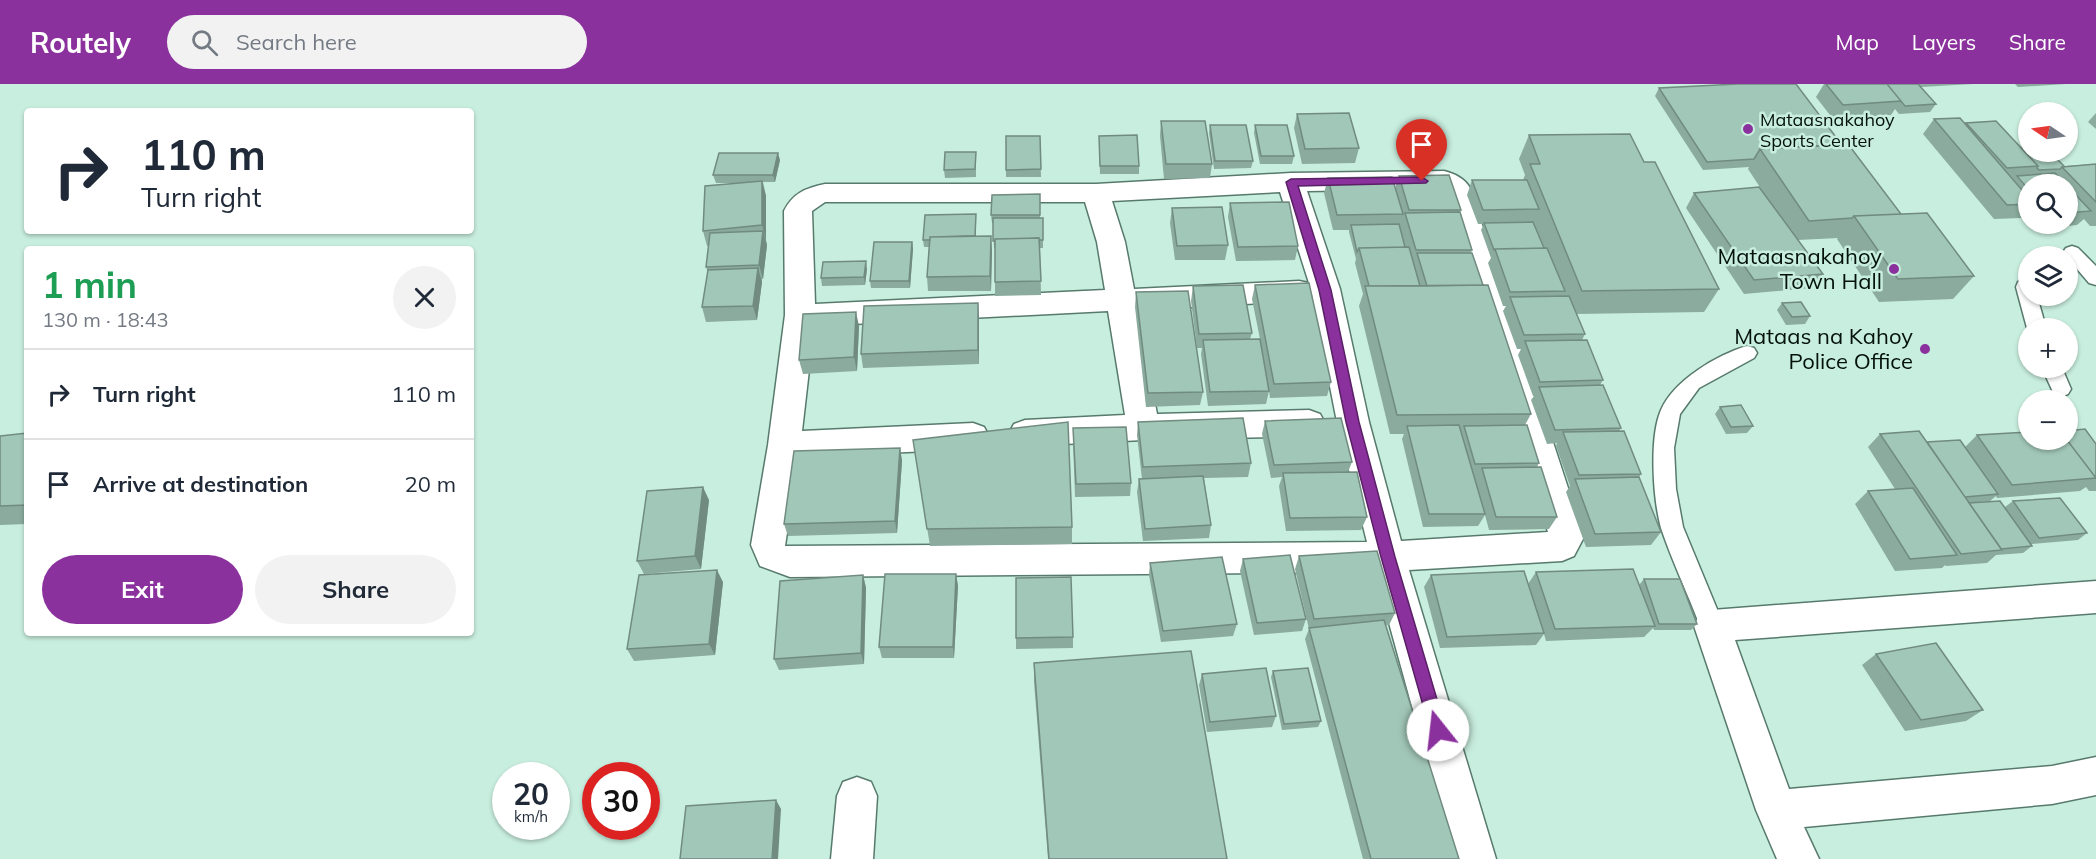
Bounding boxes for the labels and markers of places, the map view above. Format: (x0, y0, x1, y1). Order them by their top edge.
place label: Mataasnakahoy Sports Center (1760, 108, 1895, 152)
pin (1396, 119, 1447, 181)
marker: Mataasnakahoy Sports Center (1741, 122, 1755, 136)
place label: Mataasnakahoy Town Hall (1717, 242, 1882, 295)
marker: Mataasnakahoy Town Hall (1887, 262, 1901, 276)
place label: Mataas na Kahoy Police Office (1734, 322, 1913, 375)
marker: Mataas na Kahoy Police Office (1918, 342, 1932, 356)

